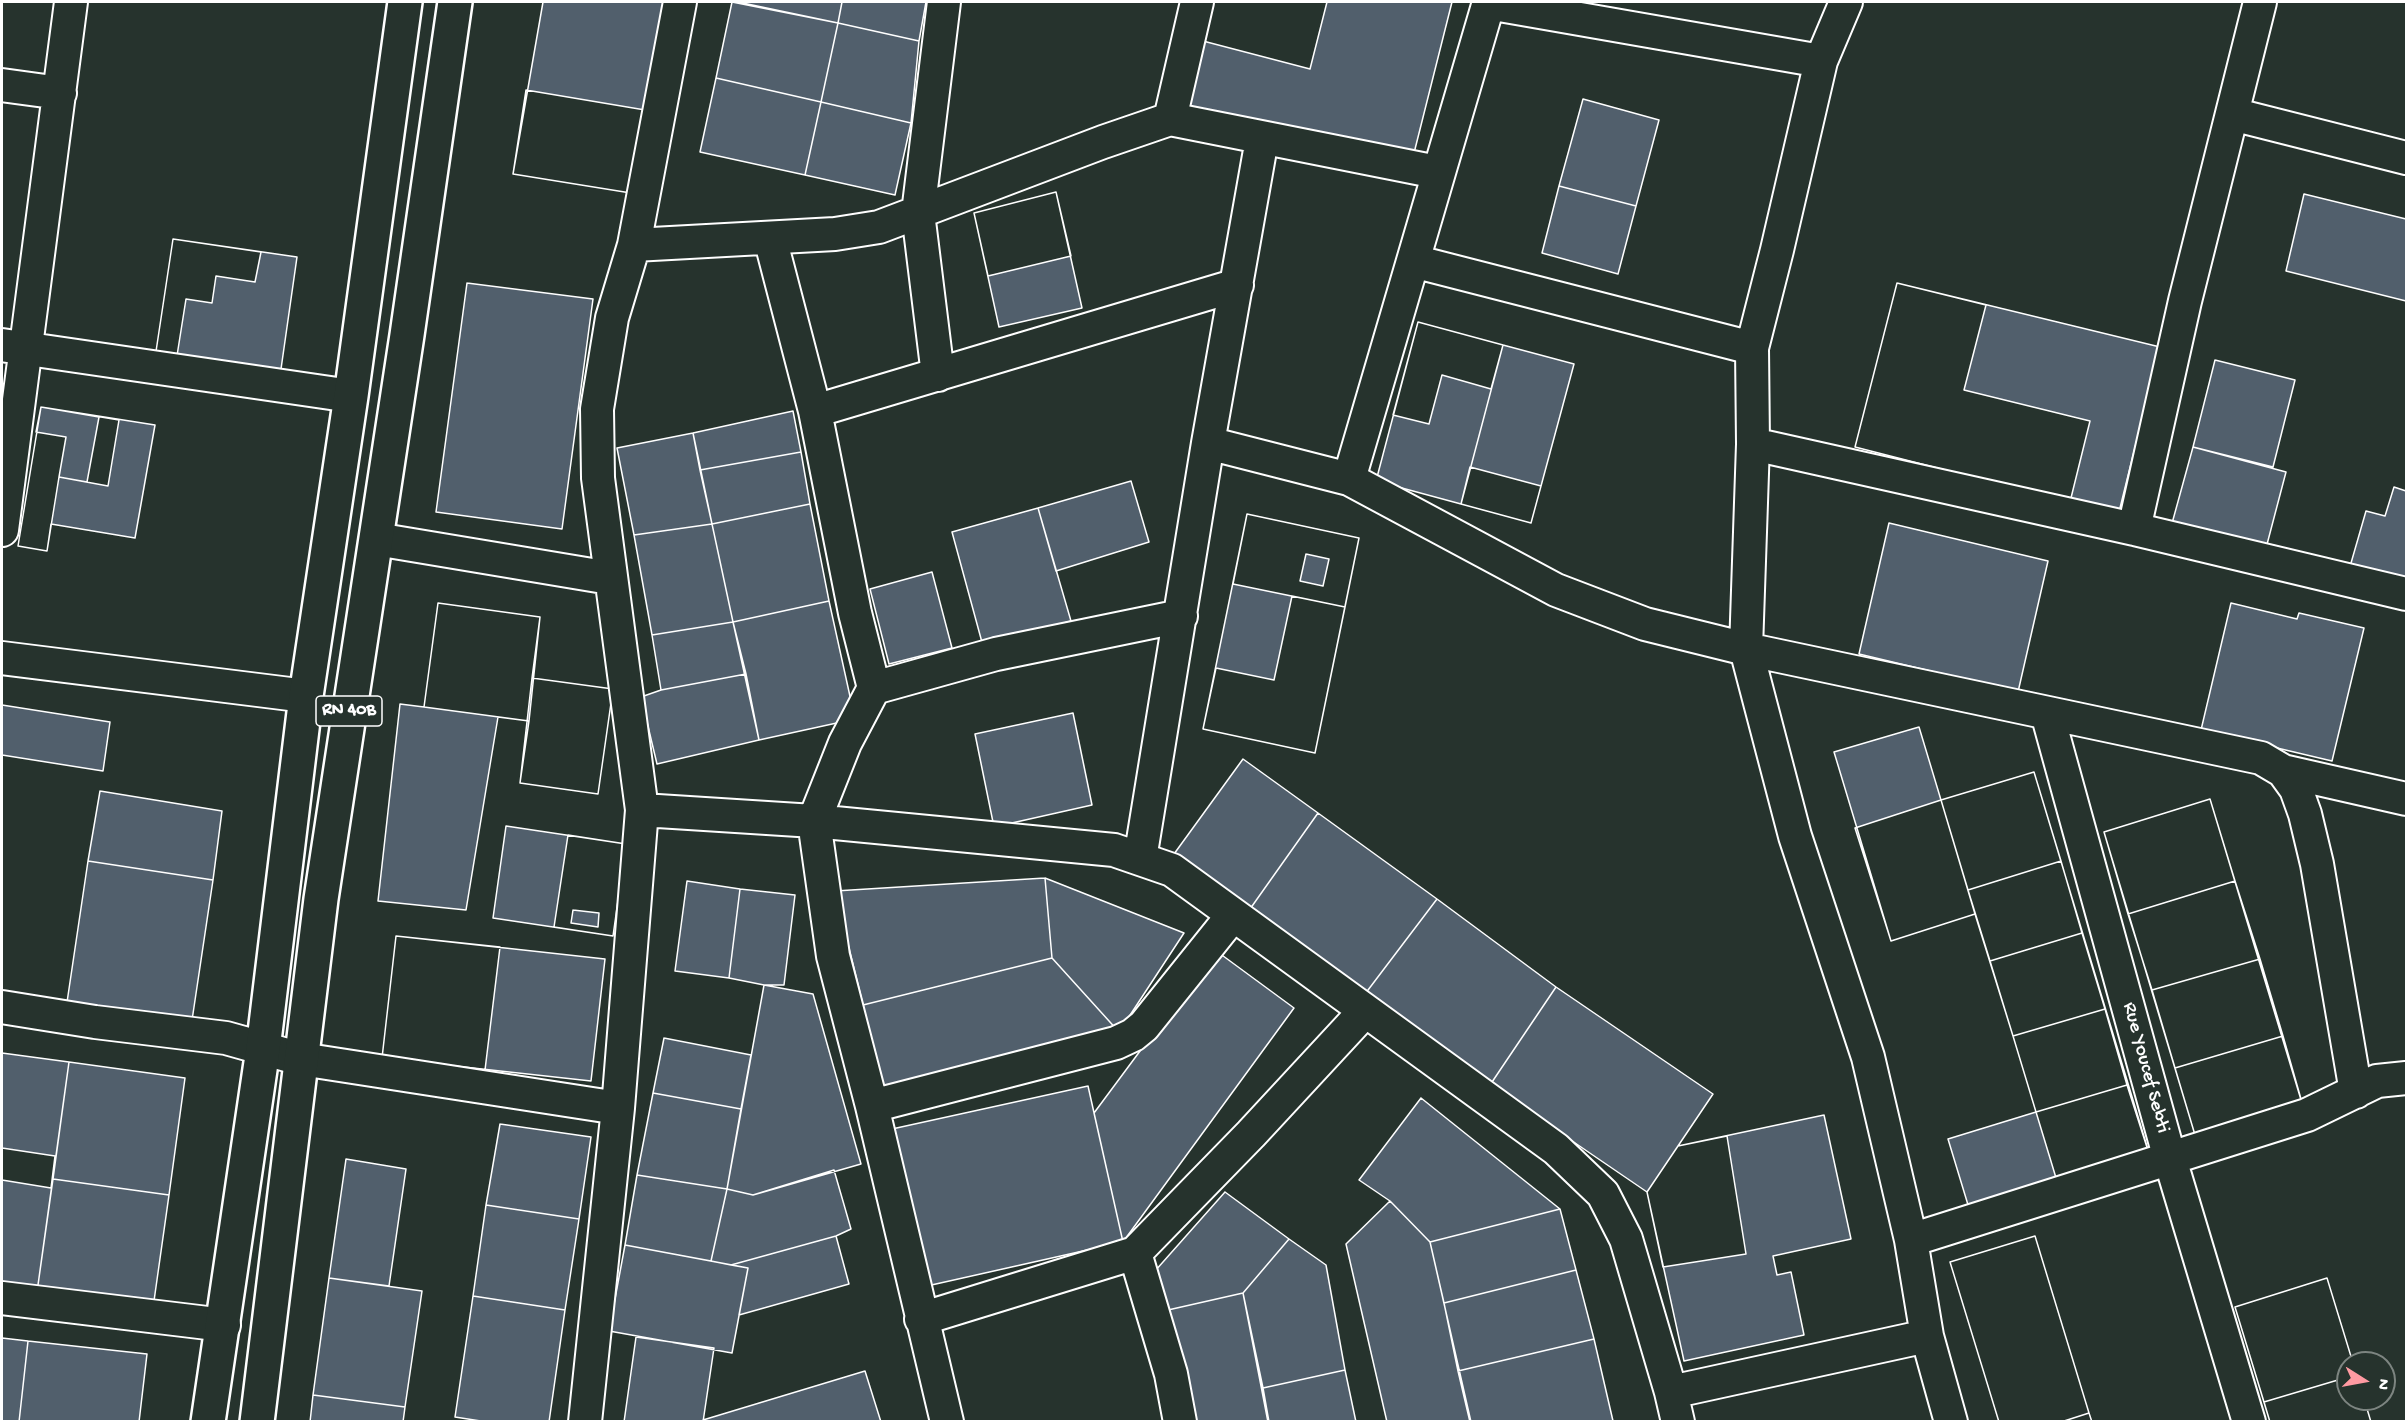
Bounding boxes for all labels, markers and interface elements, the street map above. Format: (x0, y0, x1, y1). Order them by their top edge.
road number: RN 40B (316, 696, 382, 726)
street label: Rue Youcef Sebti (2116, 1000, 2174, 1136)
north arrow (2336, 1351, 2396, 1411)
text: N (2372, 1377, 2393, 1391)

